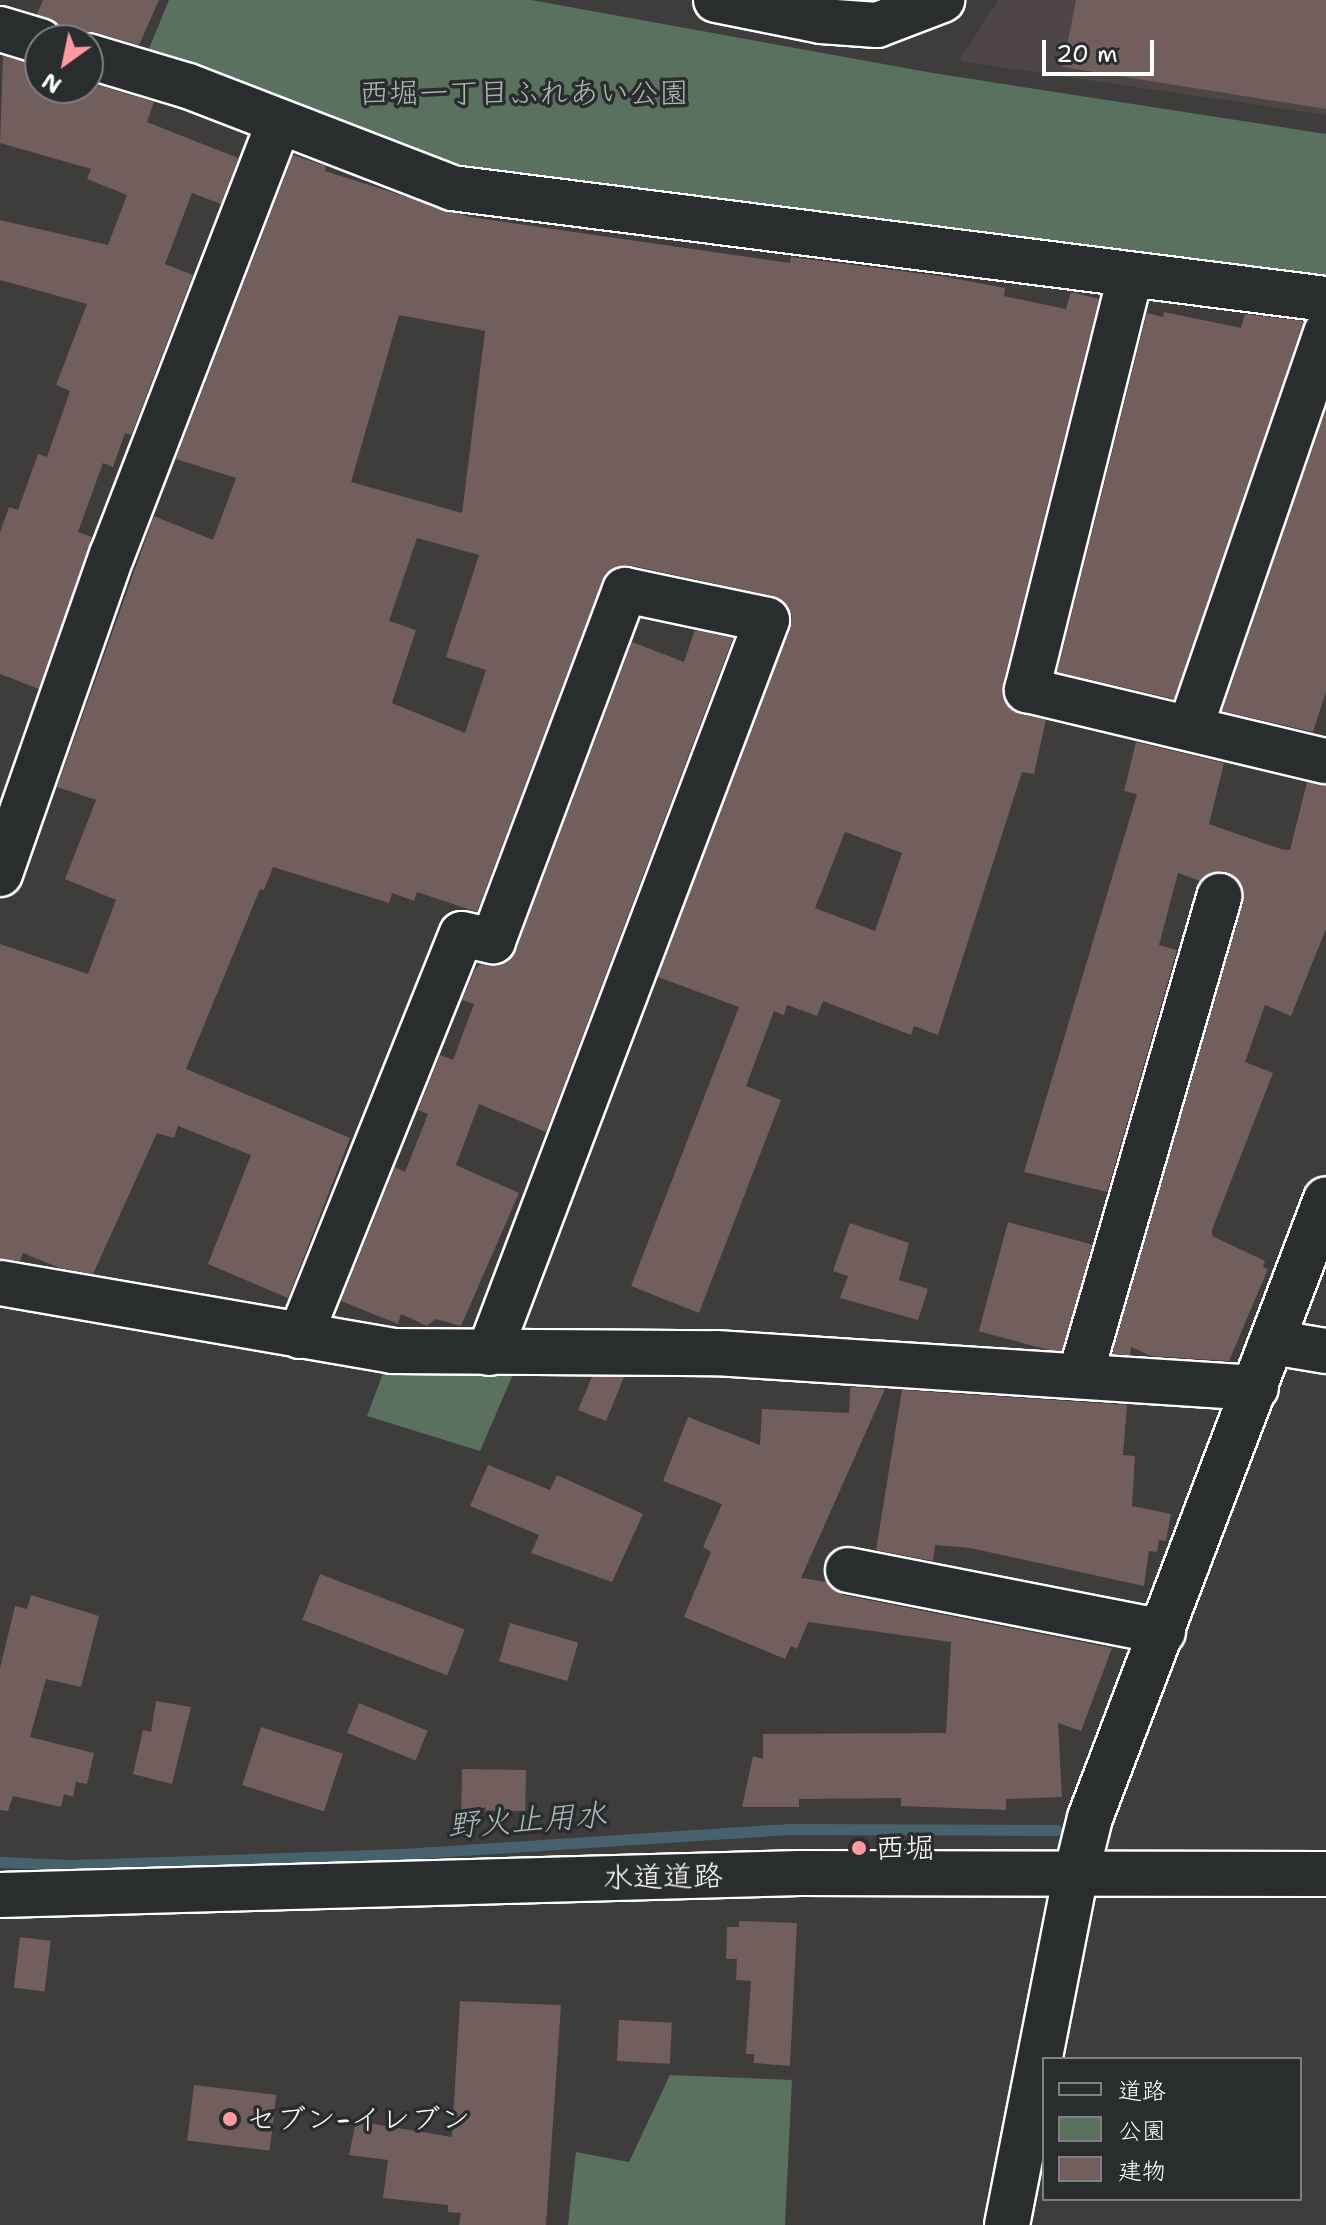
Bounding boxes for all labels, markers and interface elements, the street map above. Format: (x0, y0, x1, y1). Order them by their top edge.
north arrow (24, 24, 104, 104)
scale bar (1046, 24, 1158, 74)
text: 20 m (1056, 38, 1118, 70)
text: N (37, 66, 67, 100)
park label: 西堀一丁目ふれあい公園 (359, 75, 689, 111)
water label: 野火止用水 (446, 1795, 608, 1845)
place label: 西堀 (875, 1830, 935, 1866)
marker: 西堀 (850, 1839, 868, 1857)
street label: 水道道路 (603, 1858, 723, 1896)
legend (1042, 2057, 1302, 2201)
text: 道路 (1118, 2075, 1166, 2107)
place label: セブン-イレブン (246, 2101, 470, 2137)
marker: セブン-イレブン (221, 2110, 239, 2128)
text: 公園 (1118, 2115, 1166, 2147)
text: 建物 (1118, 2155, 1166, 2187)

